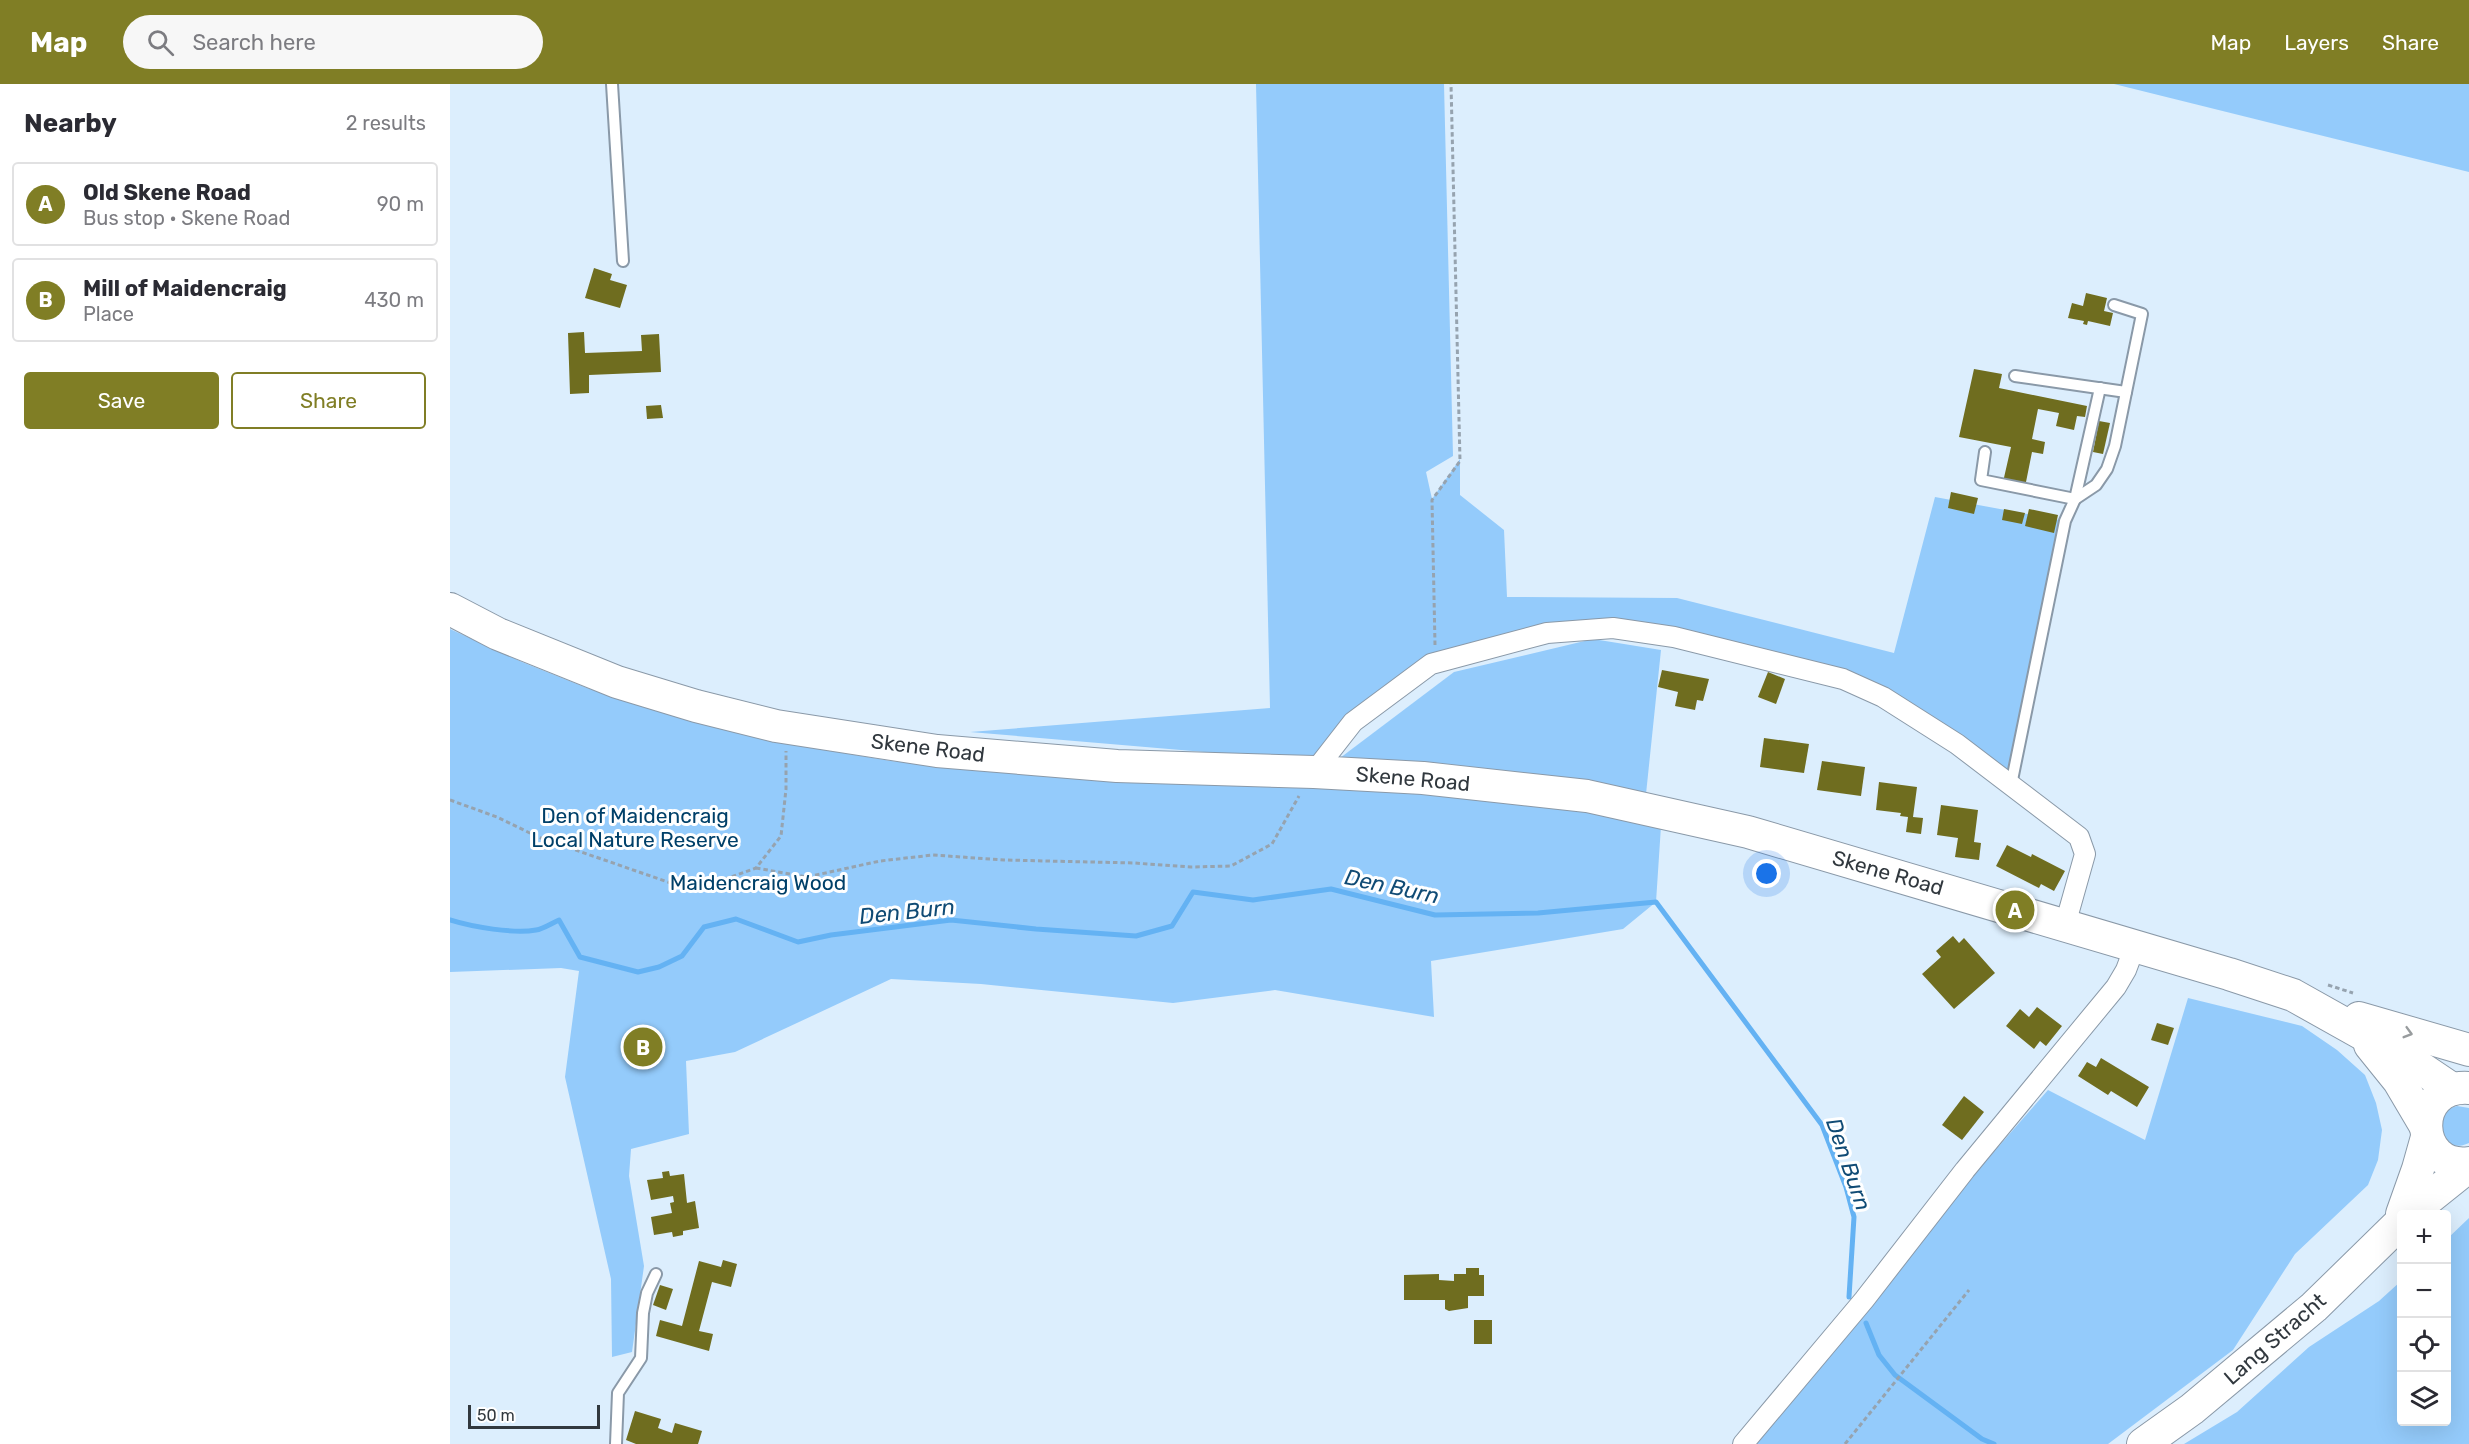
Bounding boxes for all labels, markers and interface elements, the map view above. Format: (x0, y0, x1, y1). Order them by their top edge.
search box (123, 15, 543, 69)
text: Map (30, 26, 87, 59)
icon: search (144, 26, 177, 59)
text: Search here (192, 29, 316, 56)
text: Map (2210, 30, 2251, 55)
text: Layers (2284, 30, 2349, 55)
text: Share (2382, 30, 2439, 55)
text: Nearby (24, 108, 117, 139)
text: 2 results (346, 111, 426, 135)
text: Old Skene Road (83, 179, 251, 206)
text: A (38, 192, 53, 216)
text: 90 m (377, 192, 424, 216)
text: Bus stop · Skene Road (83, 206, 290, 230)
text: Mill of Maidencraig (83, 275, 287, 302)
text: B (38, 288, 53, 312)
text: 430 m (364, 288, 424, 312)
text: Place (83, 302, 134, 326)
button: Save (24, 372, 219, 429)
button: Share (231, 372, 426, 429)
street label: Skene Road (870, 728, 986, 767)
street label: Skene Road (1355, 761, 1471, 796)
park label: Den of Maidencraig Local Nature Reserve (531, 803, 739, 852)
street label: Skene Road (1830, 845, 1947, 900)
your location (1752, 859, 1781, 888)
water label: Den Burn (1342, 863, 1442, 910)
park label: Maidencraig Wood (670, 870, 846, 895)
pin: A (1996, 888, 2034, 932)
water label: Den Burn (858, 893, 956, 930)
pin: B (624, 1024, 662, 1070)
one-way arrow (2402, 1026, 2413, 1038)
water label: Den Burn (1820, 1114, 1877, 1214)
map controls (2397, 1210, 2451, 1426)
button: + (2397, 1210, 2451, 1264)
button: − (2397, 1264, 2451, 1318)
street label: Lang Stracht (2219, 1288, 2331, 1390)
button: locate (2397, 1318, 2451, 1372)
button: layers (2397, 1372, 2451, 1426)
scale bar (468, 1402, 600, 1430)
text: 50 m (477, 1406, 515, 1425)

